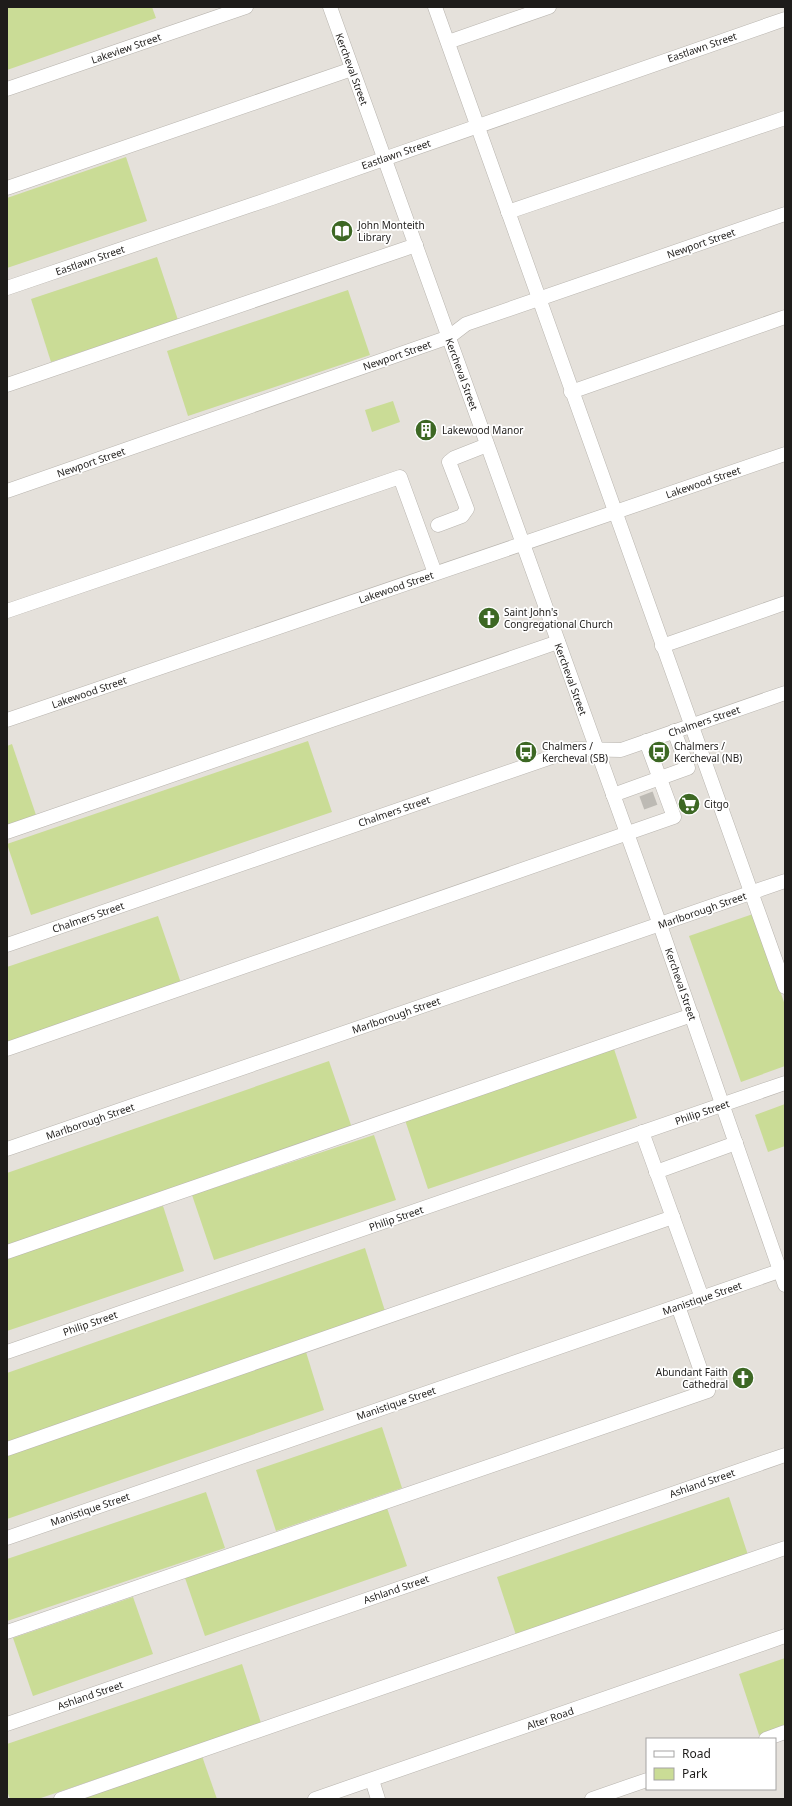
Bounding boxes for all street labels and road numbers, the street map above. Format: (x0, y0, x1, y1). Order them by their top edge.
street label: Eastlawn Street (666, 28, 739, 65)
street label: Lakeview Street (89, 29, 163, 67)
street label: Kercheval Street (332, 31, 372, 107)
street label: Eastlawn Street (360, 135, 433, 172)
street label: Newport Street (665, 225, 737, 261)
street label: Eastlawn Street (54, 241, 127, 278)
street label: Kercheval Street (442, 336, 482, 412)
street label: Newport Street (361, 337, 433, 373)
street label: Newport Street (55, 444, 127, 480)
street label: Lakewood Street (664, 463, 743, 501)
street label: Lakewood Street (357, 568, 436, 606)
street label: Kercheval Street (551, 641, 591, 717)
street label: Lakewood Street (50, 673, 129, 711)
street label: Chalmers Street (666, 702, 742, 740)
street label: Chalmers Street (356, 792, 432, 830)
street label: Marlborough Street (656, 888, 748, 932)
street label: Chalmers Street (50, 898, 126, 936)
street label: Kercheval Street (662, 946, 700, 1023)
street label: Marlborough Street (350, 993, 442, 1037)
street label: Philip Street (673, 1096, 731, 1128)
street label: Marlborough Street (44, 1099, 136, 1143)
street label: Philip Street (367, 1202, 425, 1234)
street label: Manistique Street (661, 1278, 744, 1318)
street label: Philip Street (61, 1307, 119, 1339)
street label: Manistique Street (355, 1383, 438, 1423)
street label: Ashland Street (667, 1465, 737, 1501)
street label: Manistique Street (49, 1489, 132, 1529)
street label: Ashland Street (361, 1571, 431, 1607)
street label: Ashland Street (55, 1677, 125, 1713)
street label: Alter Road (525, 1703, 575, 1733)

